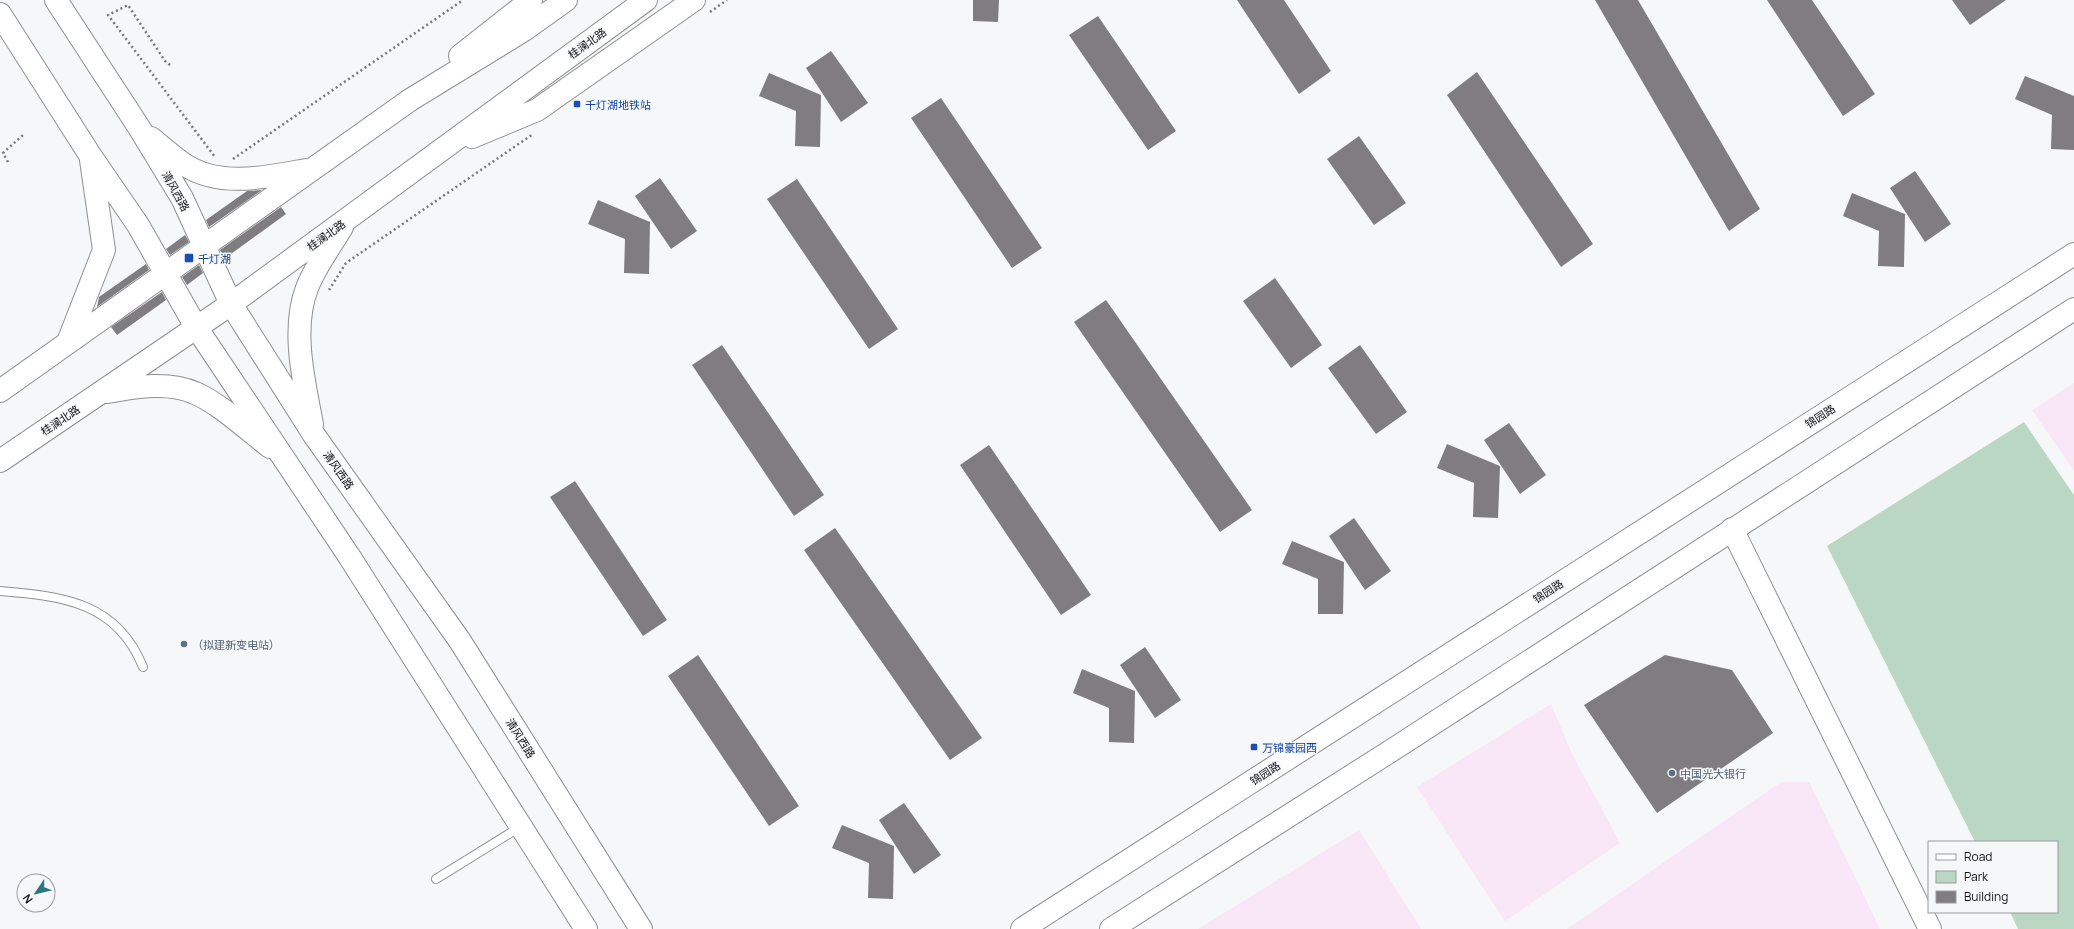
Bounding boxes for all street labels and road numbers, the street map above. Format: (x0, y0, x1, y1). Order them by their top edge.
street label: 桂澜北路 (565, 24, 609, 62)
street label: 清风西路 (159, 168, 193, 214)
street label: 桂澜北路 (304, 216, 348, 254)
street label: 桂澜北路 (38, 401, 82, 439)
street label: 锦园路 (1802, 401, 1838, 431)
street label: 清风西路 (320, 448, 358, 492)
street label: 锦园路 (1530, 576, 1566, 606)
street label: 清风西路 (503, 715, 539, 761)
street label: 锦园路 (1247, 758, 1283, 788)

